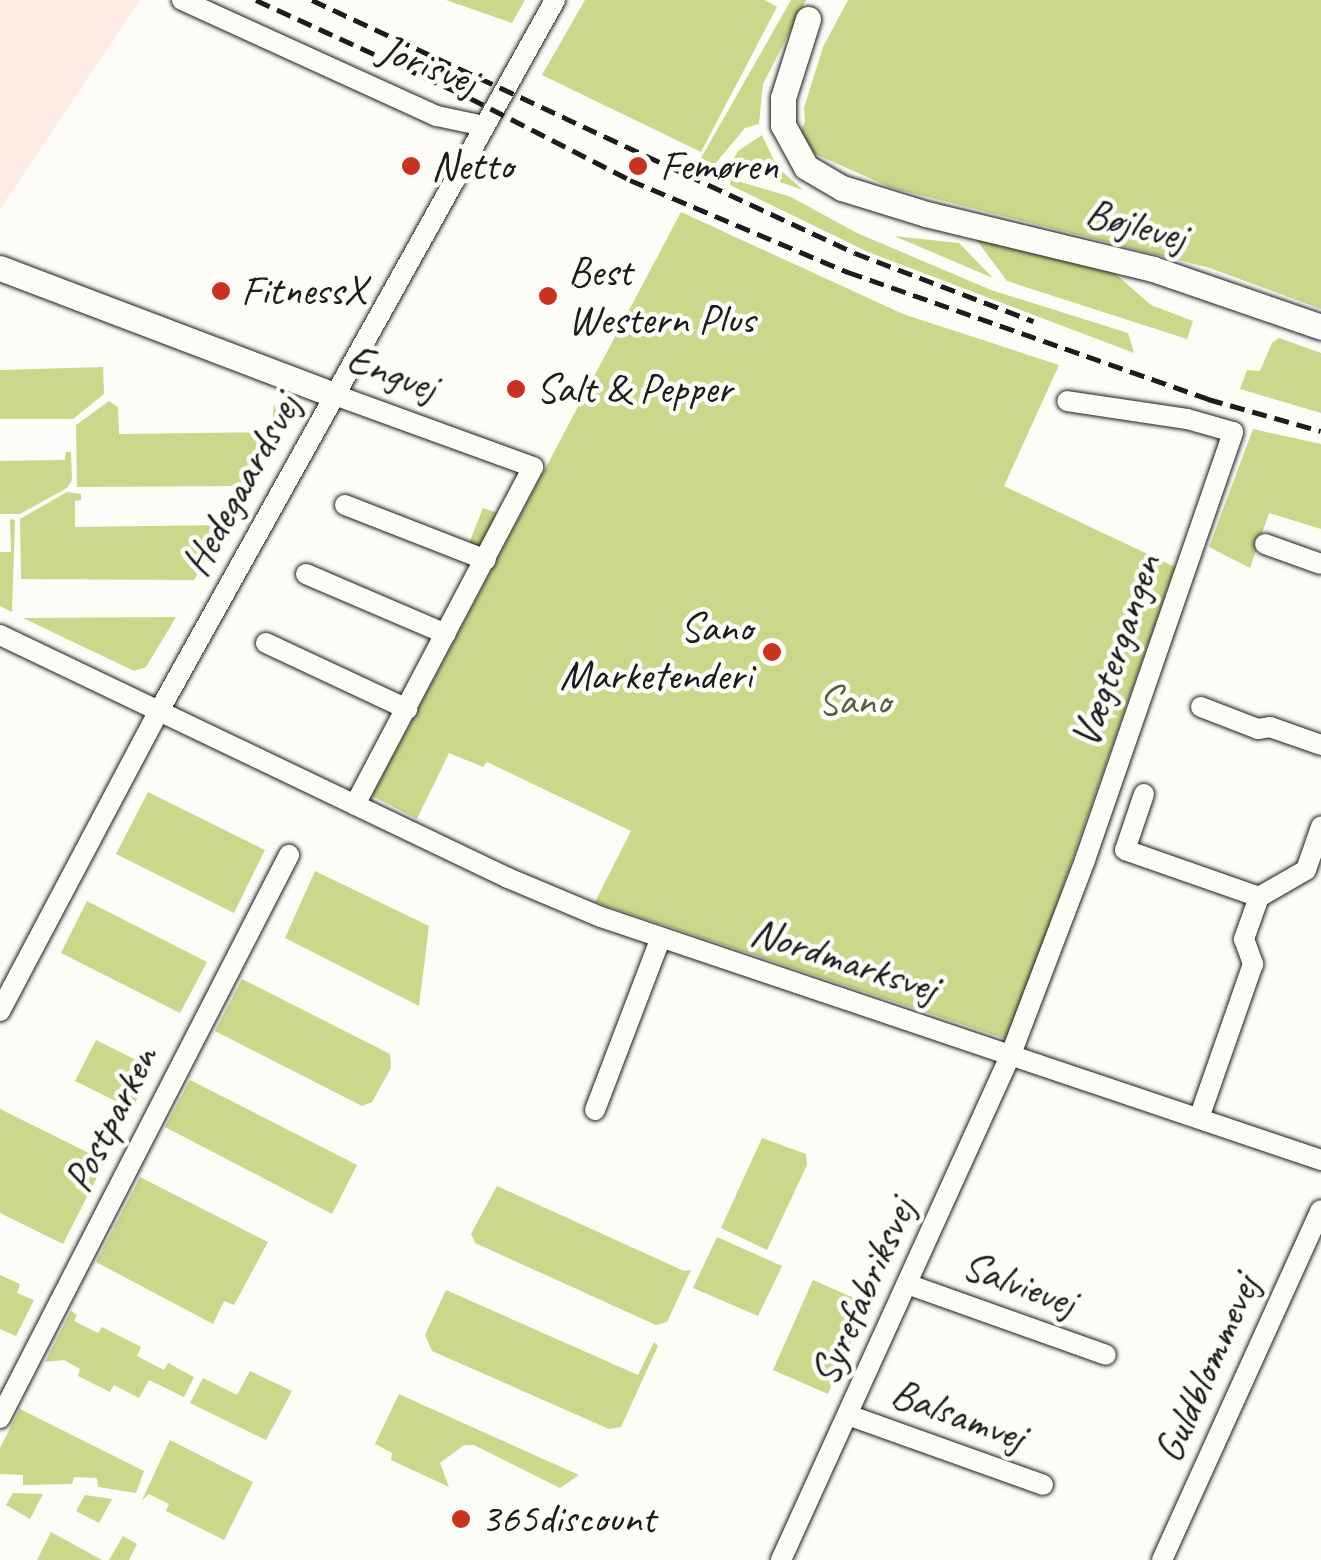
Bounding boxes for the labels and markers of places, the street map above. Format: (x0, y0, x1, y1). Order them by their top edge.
place label: Netto (431, 141, 513, 191)
place label: Femøren (660, 141, 778, 191)
marker: Femøren (625, 153, 651, 179)
marker: Netto (400, 155, 422, 177)
place label: Best Western Plus (568, 247, 755, 346)
place label: FitnessX (241, 266, 365, 316)
marker: FitnessX (210, 280, 232, 302)
marker: Best Western Plus (537, 285, 559, 307)
place label: Salt & Pepper (536, 364, 732, 414)
marker: Salt & Pepper (505, 378, 527, 400)
place label: Sano Marketenderi (560, 603, 752, 701)
marker: Sano Marketenderi (761, 641, 783, 663)
place label: 365discount (481, 1494, 655, 1544)
marker: 365discount (450, 1508, 472, 1530)

